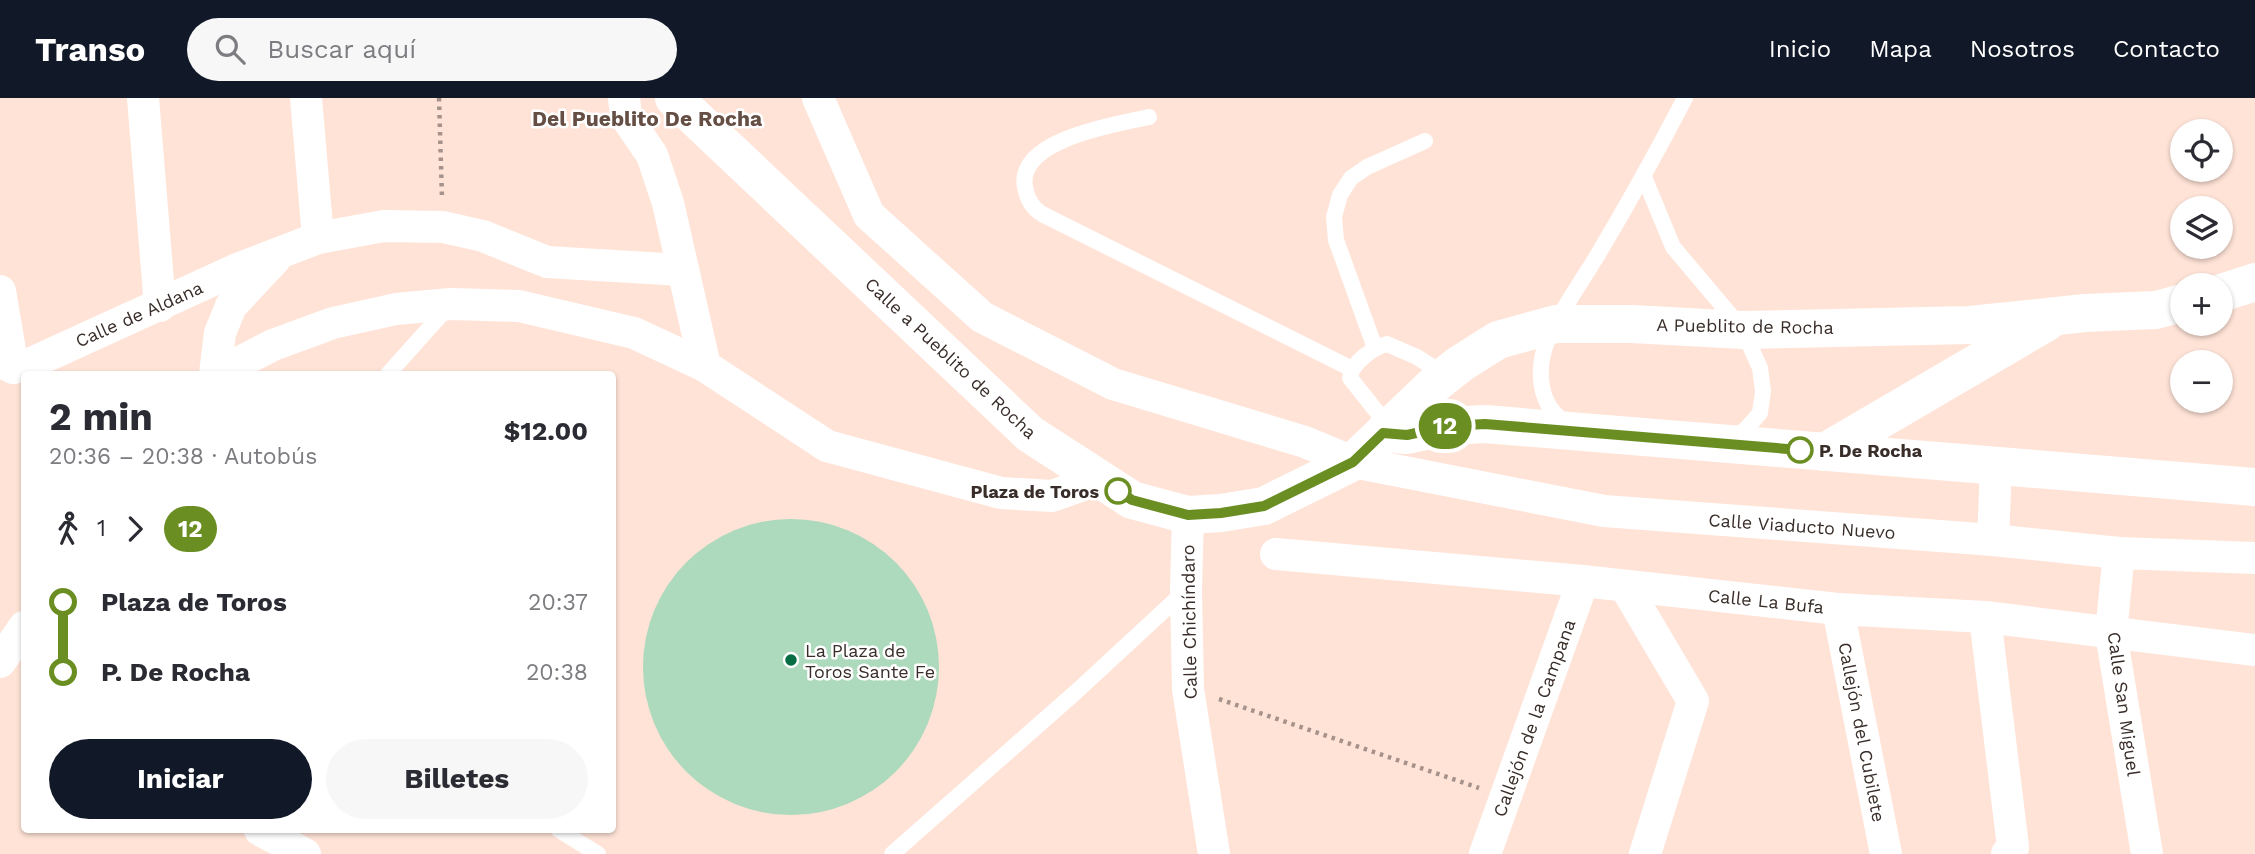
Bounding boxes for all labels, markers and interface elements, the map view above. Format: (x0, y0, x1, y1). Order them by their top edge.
search box (187, 18, 677, 81)
text: Transo (35, 30, 145, 69)
icon: search (211, 30, 249, 68)
text: Buscar aquí (267, 34, 416, 64)
text: Inicio (1769, 35, 1831, 63)
text: Mapa (1869, 35, 1932, 63)
text: Nosotros (1970, 35, 2075, 63)
text: Contacto (2113, 35, 2220, 63)
district label: Del Pueblito De Rocha (532, 106, 763, 131)
map controls (2170, 119, 2233, 413)
button: locate (2170, 119, 2233, 182)
button: layers (2170, 196, 2233, 259)
street label: Calle a Pueblito de Rocha (861, 273, 1041, 443)
button: + (2170, 273, 2233, 336)
street label: Calle de Aldana (72, 276, 206, 352)
street label: A Pueblito de Rocha (1656, 314, 1834, 338)
button: − (2170, 350, 2233, 413)
text: 2 min (49, 395, 153, 439)
line badge: 12 (1414, 403, 1476, 449)
text: 12 (1433, 412, 1457, 440)
text: $12.00 (504, 416, 588, 446)
marker: P. De Rocha (1787, 437, 1813, 463)
place label: P. De Rocha (1819, 440, 1923, 461)
text: 20:36 – 20:38 · Autobús (49, 443, 317, 470)
marker: Plaza de Toros (1105, 478, 1131, 504)
place label: Plaza de Toros (970, 481, 1099, 502)
street label: Calle Viaducto Nuevo (1708, 509, 1896, 543)
icon: walk (49, 510, 87, 548)
icon: forward (116, 510, 154, 548)
text: 1 (97, 515, 106, 542)
text: 12 (178, 515, 203, 543)
street label: Calle Chichíndaro (1177, 544, 1201, 700)
street label: Calle La Bufa (1707, 584, 1825, 618)
text: Plaza de Toros (101, 587, 287, 617)
text: 20:37 (528, 589, 588, 616)
street label: Callejón de la Campana (1488, 616, 1580, 820)
street label: Calle San Miguel (2103, 630, 2145, 778)
place label: La Plaza de Toros Sante Fe (805, 640, 935, 682)
street label: Callejón del Cubilete (1834, 640, 1890, 824)
marker: La Plaza de Toros Sante Fe (783, 652, 799, 668)
text: P. De Rocha (101, 657, 250, 687)
text: 20:38 (526, 659, 588, 686)
button: Iniciar (49, 739, 312, 819)
button: Billetes (326, 739, 588, 819)

